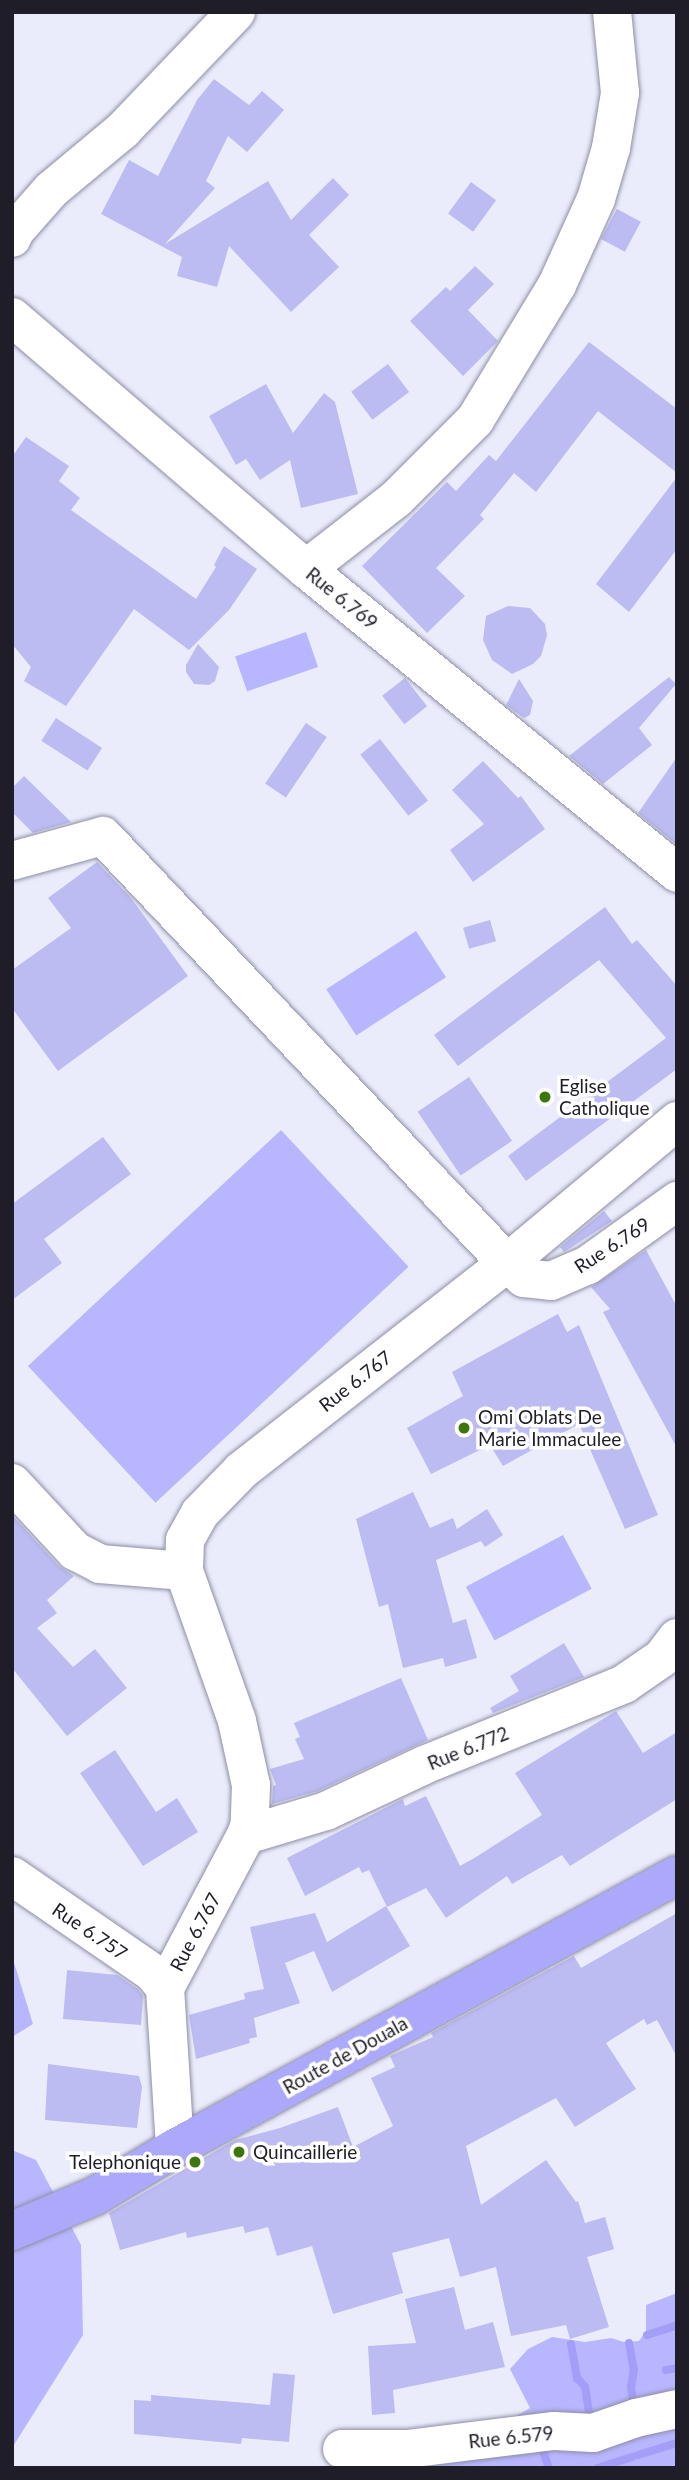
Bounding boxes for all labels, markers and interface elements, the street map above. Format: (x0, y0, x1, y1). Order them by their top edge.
street label: Rue 6.769 (302, 562, 382, 634)
place label: Eglise Catholique (559, 1075, 650, 1119)
marker: Eglise Catholique (537, 1089, 553, 1105)
street label: Rue 6.769 (570, 1212, 654, 1278)
street label: Rue 6.767 (314, 1346, 396, 1416)
place label: Omi Oblats De Marie Immaculee (478, 1406, 621, 1450)
marker: Omi Oblats De Marie Immaculee (456, 1420, 472, 1436)
street label: Rue 6.772 (424, 1721, 512, 1775)
street label: Rue 6.767 (165, 1889, 225, 1975)
street label: Rue 6.757 (48, 1898, 132, 1964)
street label: Route de Douala (279, 2011, 411, 2099)
place label: Quincaillerie (253, 2141, 357, 2163)
marker: Quincaillerie (231, 2144, 247, 2160)
place label: Telephonique (69, 2151, 181, 2173)
marker: Telephonique (187, 2154, 203, 2170)
street label: Rue 6.579 (467, 2421, 555, 2453)

